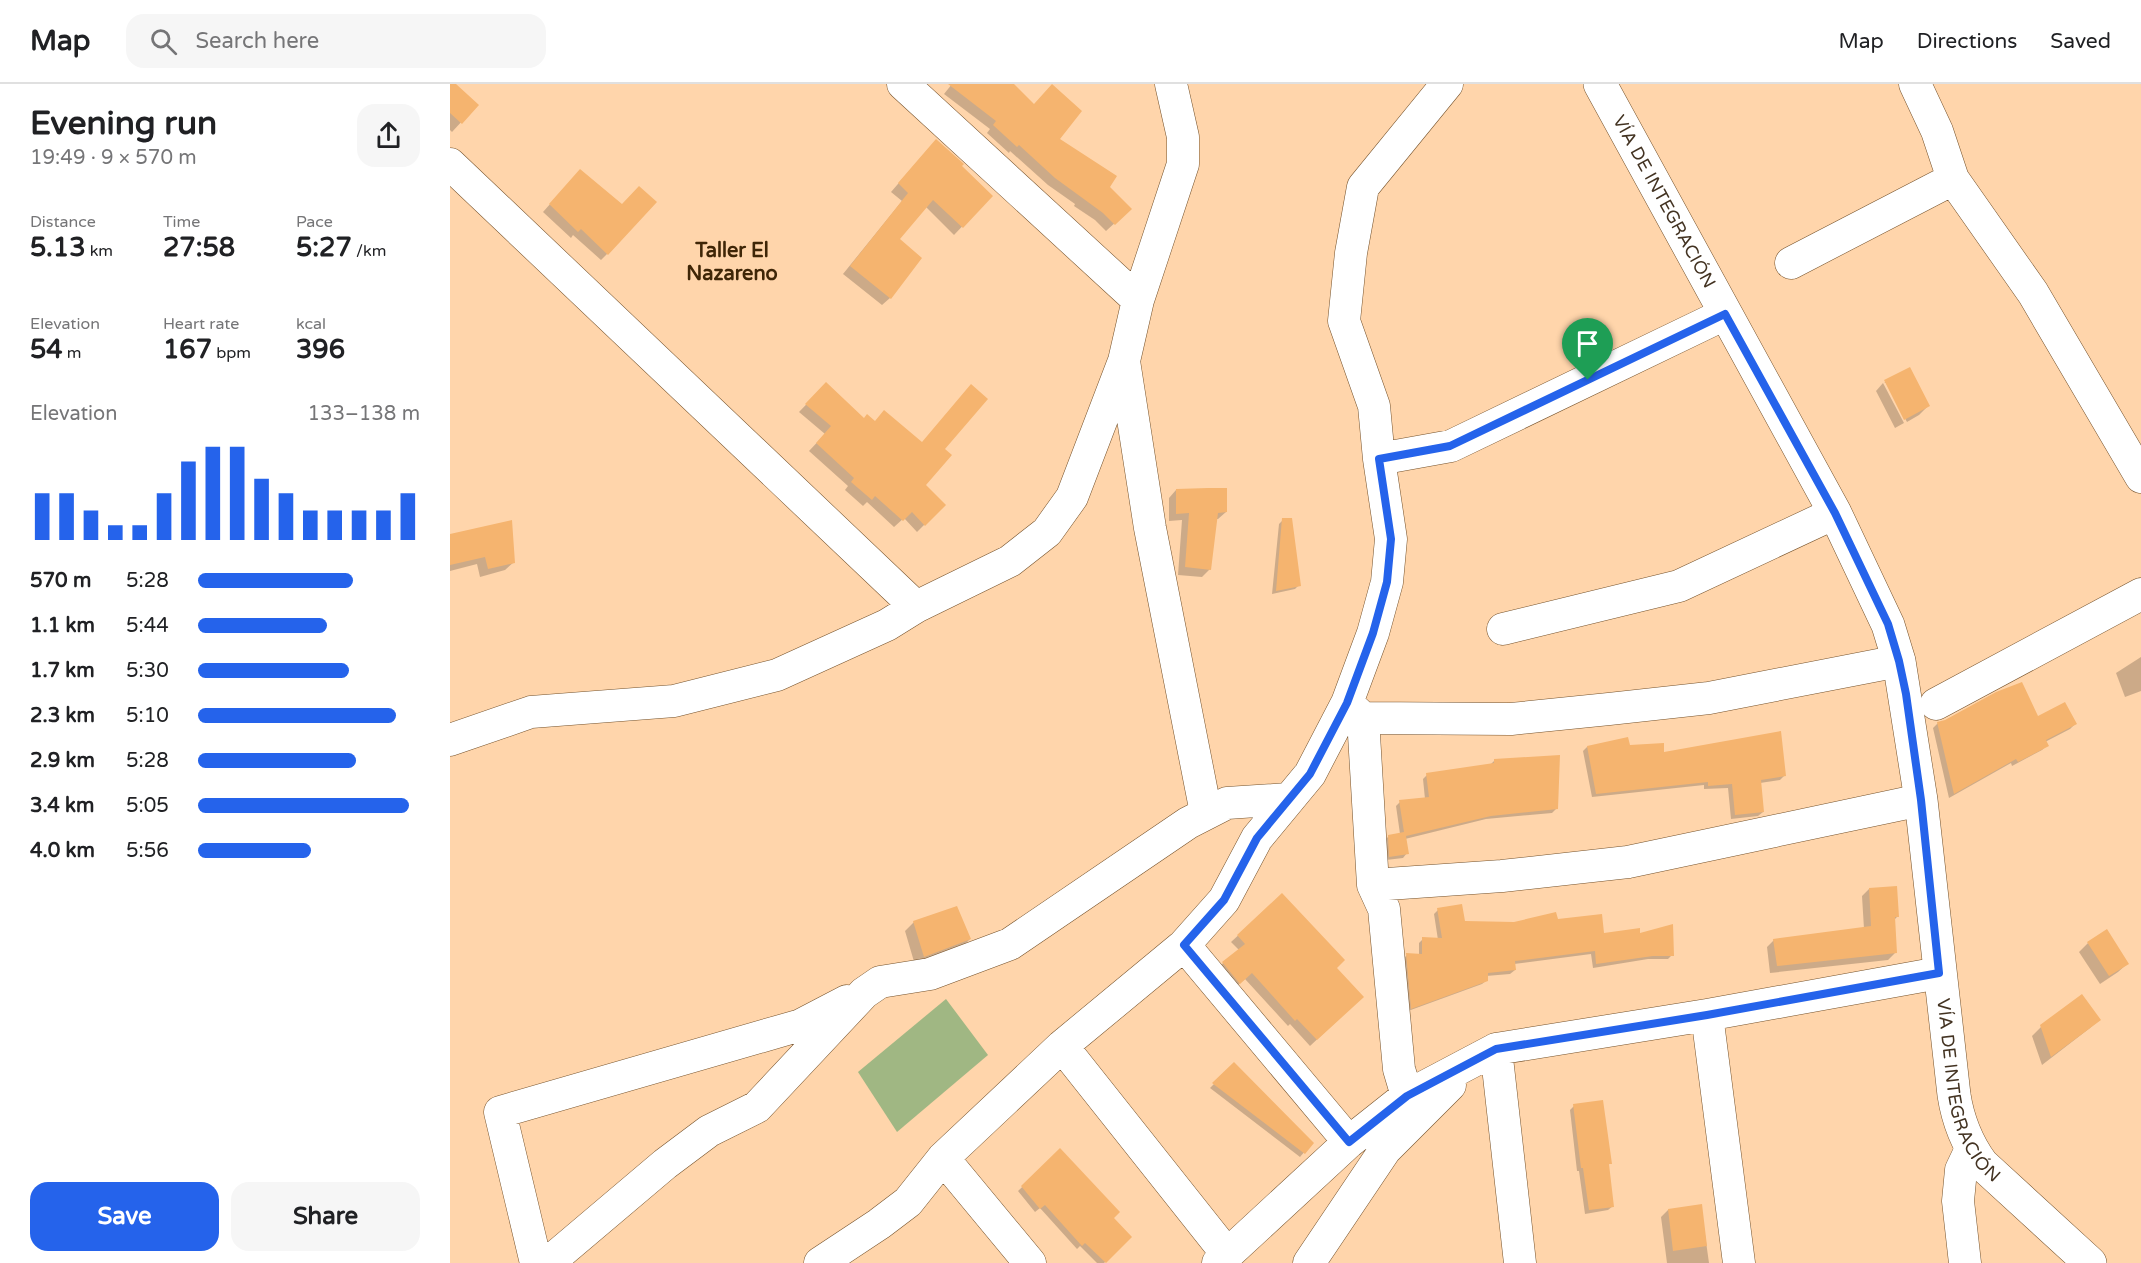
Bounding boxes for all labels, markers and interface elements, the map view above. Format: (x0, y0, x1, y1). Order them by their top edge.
search box (126, 14, 546, 68)
text: Map (30, 24, 90, 58)
icon: search (147, 25, 180, 58)
text: Search here (195, 28, 319, 54)
text: Map (1838, 29, 1884, 54)
text: Directions (1917, 29, 2017, 54)
text: Saved (2050, 29, 2111, 54)
text: Evening run (30, 104, 217, 143)
button: share (357, 104, 420, 167)
street label: VÍA DE INTEGRACIÓN (1608, 111, 1721, 292)
text: 19:49 · 9 × 570 m (30, 146, 197, 170)
text: Distance (30, 212, 96, 232)
text: Time (163, 212, 200, 232)
text: Pace (296, 212, 333, 232)
text: 5.13 (30, 232, 85, 263)
text: 27:58 (163, 232, 235, 263)
text: 5:27 (296, 232, 352, 263)
district label: Taller El Nazareno (686, 239, 778, 286)
text: km (85, 241, 113, 261)
text: /km (352, 241, 386, 261)
text: Elevation (30, 314, 100, 334)
text: Heart rate (163, 314, 239, 334)
text: kcal (296, 314, 326, 334)
pin (1562, 318, 1613, 380)
icon: arrive (1571, 327, 1604, 360)
text: 54 (30, 334, 63, 365)
text: 167 (163, 334, 212, 365)
text: 396 (296, 334, 345, 365)
text: m (63, 343, 82, 363)
text: bpm (212, 343, 251, 363)
text: Elevation (30, 402, 117, 426)
text: 133–138 m (307, 402, 420, 426)
text: 570 m (30, 569, 91, 593)
text: 5:28 (126, 569, 169, 593)
text: 1.1 km (30, 614, 95, 638)
text: 5:44 (126, 614, 169, 638)
text: 1.7 km (30, 659, 95, 683)
text: 5:30 (126, 659, 169, 683)
text: 2.3 km (30, 704, 95, 728)
text: 5:10 (126, 704, 169, 728)
text: 2.9 km (30, 749, 95, 773)
text: 5:28 (126, 749, 169, 773)
text: 3.4 km (30, 794, 94, 818)
text: 5:05 (126, 794, 169, 818)
text: 4.0 km (30, 839, 95, 863)
text: 5:56 (126, 839, 169, 863)
street label: VÍA DE INTEGRACIÓN (1932, 997, 2005, 1187)
button: Save (30, 1182, 219, 1251)
button: Share (231, 1182, 420, 1251)

